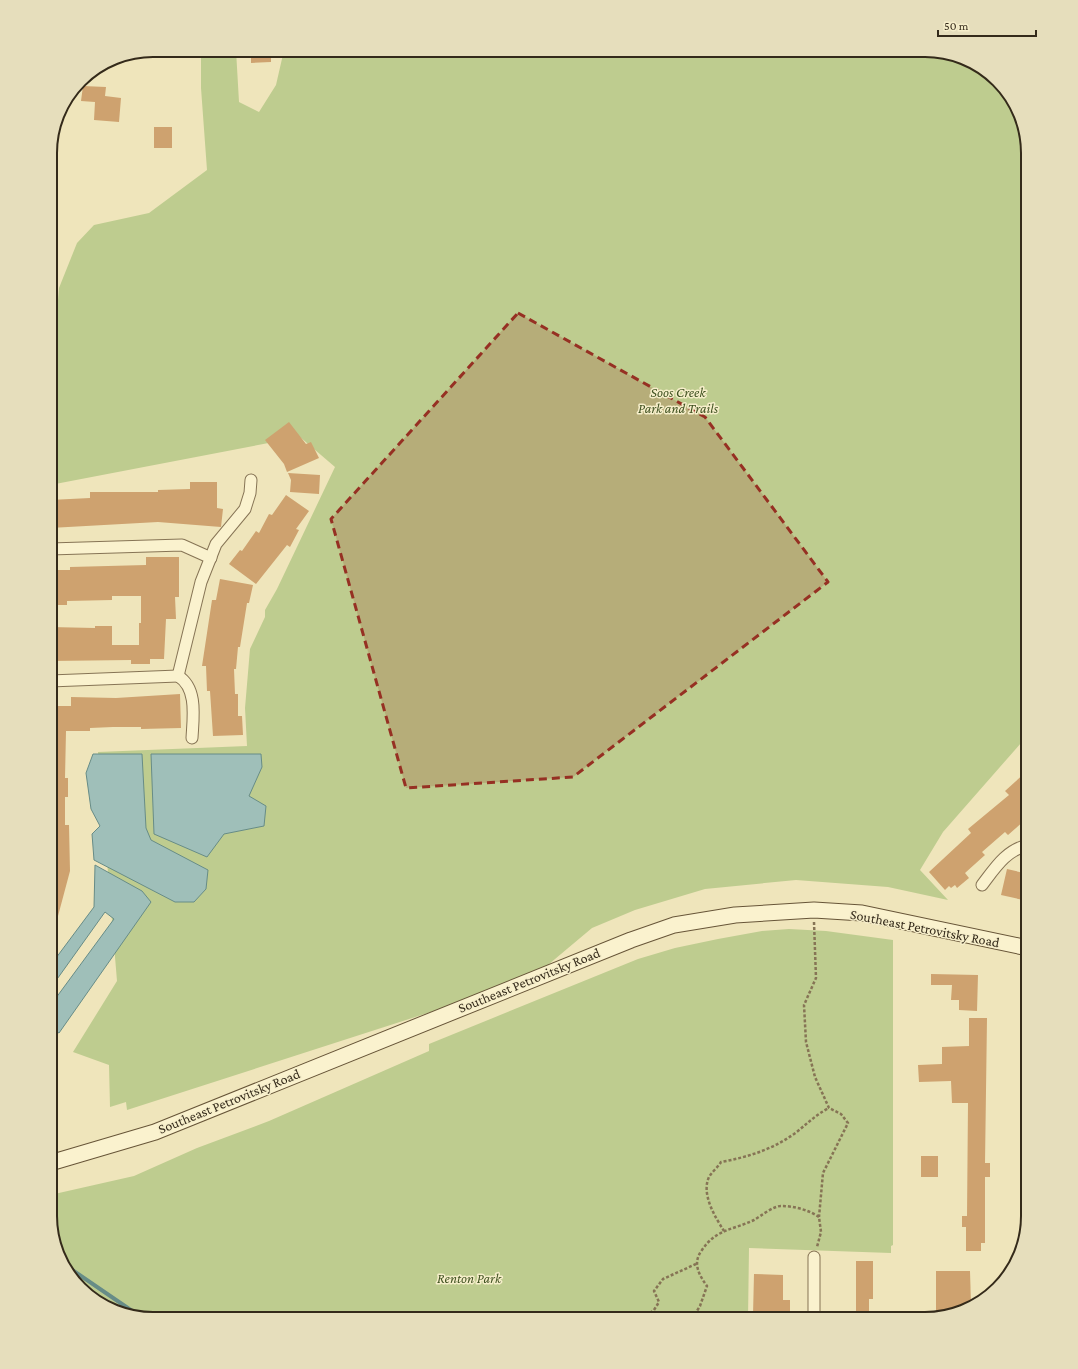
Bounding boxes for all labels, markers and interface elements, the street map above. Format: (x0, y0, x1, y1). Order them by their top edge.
scale bar (938, 12, 1036, 38)
text: 50 m (944, 19, 969, 33)
park label: Soos Creek Park and Trails (638, 384, 719, 416)
street label: Southeast Petrovitsky Road (849, 906, 1002, 950)
street label: Southeast Petrovitsky Road (456, 944, 603, 1016)
street label: Southeast Petrovitsky Road (156, 1065, 303, 1137)
park label: Renton Park (437, 1270, 502, 1286)

